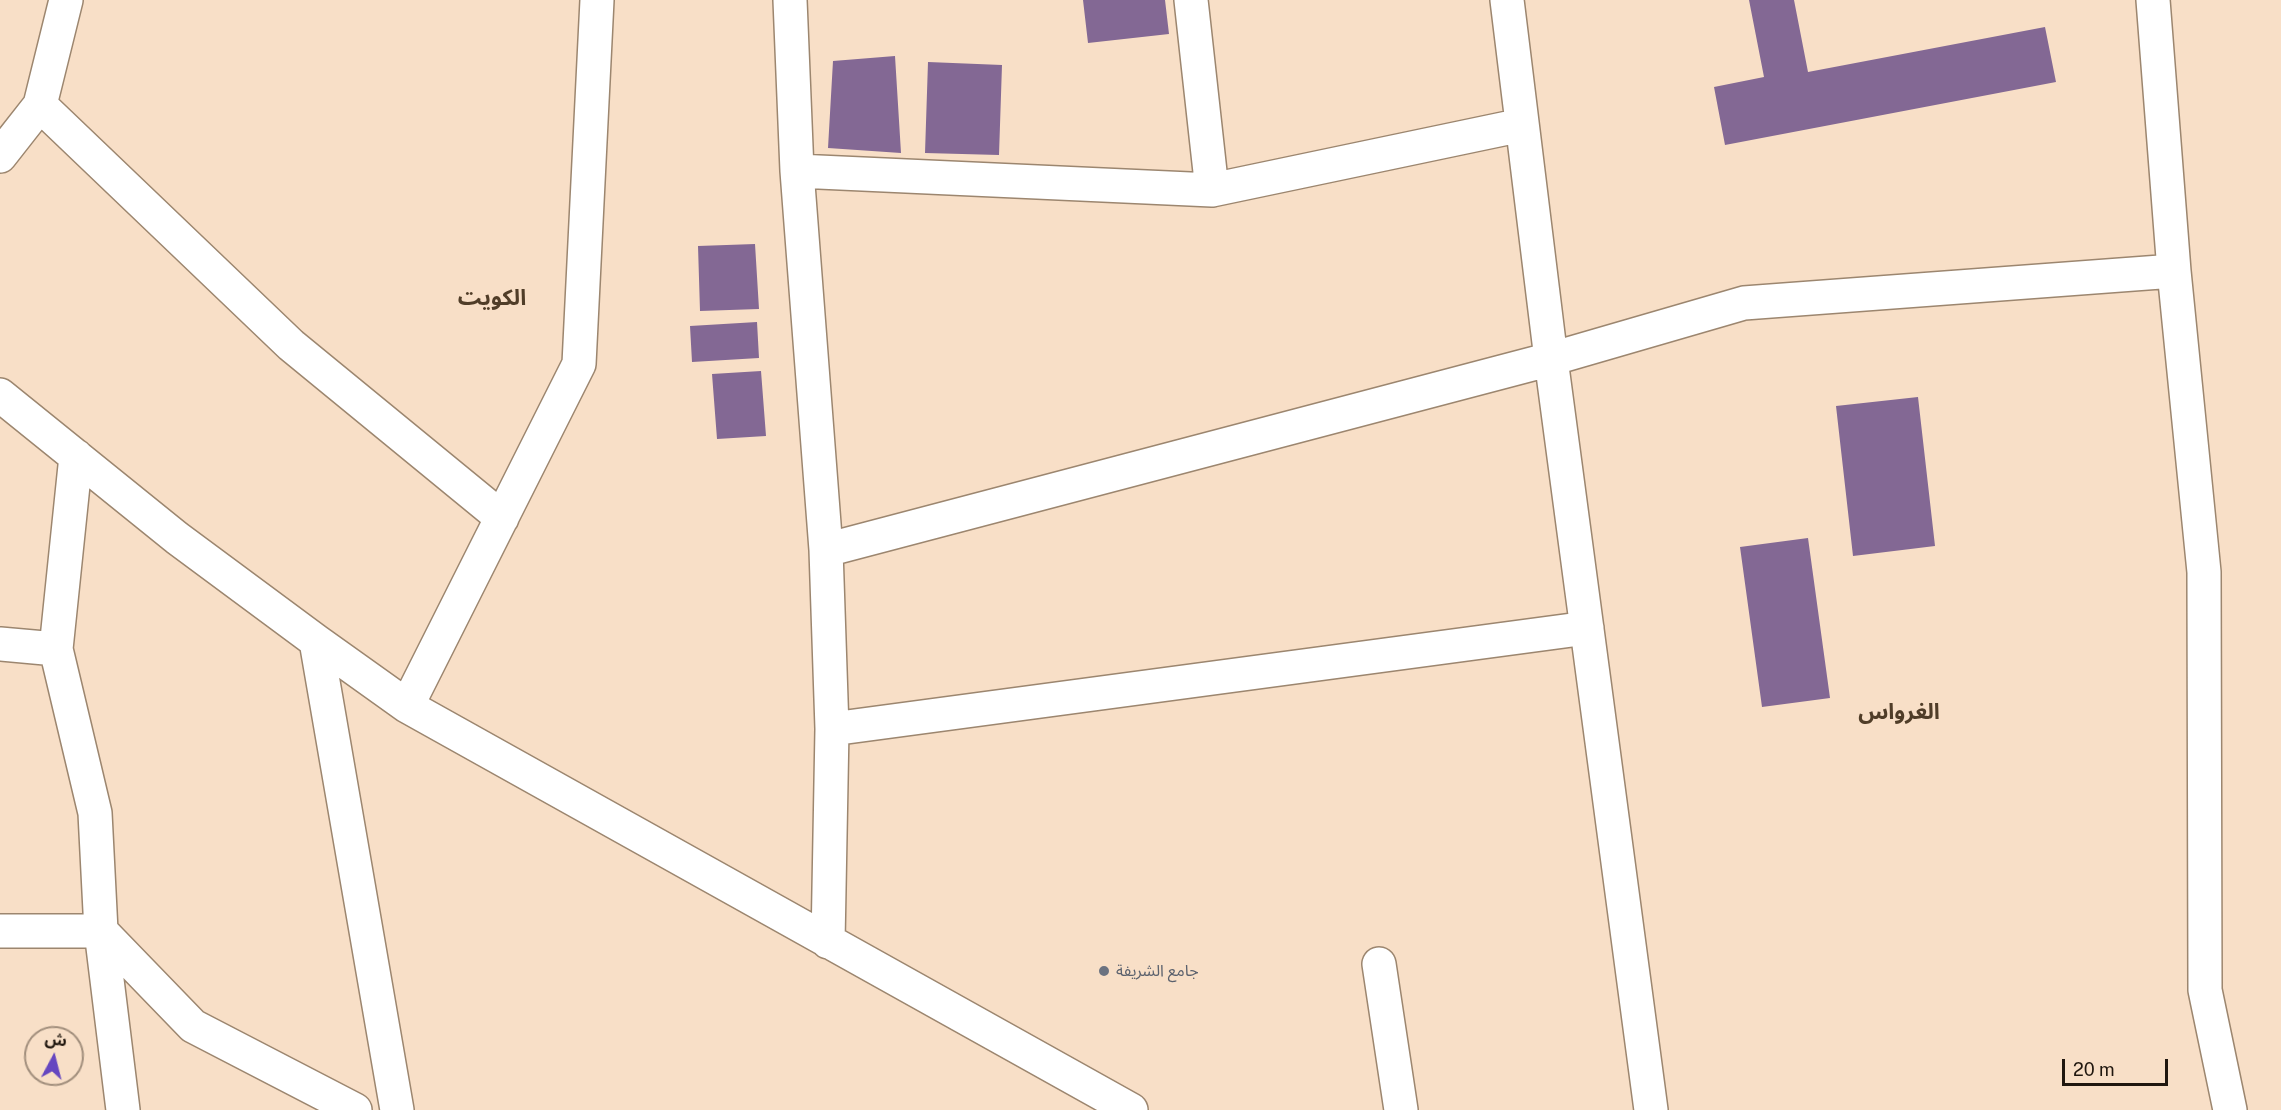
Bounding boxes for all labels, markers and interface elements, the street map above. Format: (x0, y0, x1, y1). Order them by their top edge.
district label: الكويت (458, 285, 526, 311)
district label: الغرواس (1858, 699, 1940, 725)
place label: جامع الشريفة (1116, 961, 1199, 981)
marker: جامع الشريفة (1097, 964, 1111, 978)
north arrow (24, 1026, 84, 1086)
text: ش (44, 1029, 68, 1050)
scale bar (2065, 1047, 2172, 1085)
text: 20 m (2073, 1059, 2115, 1080)

